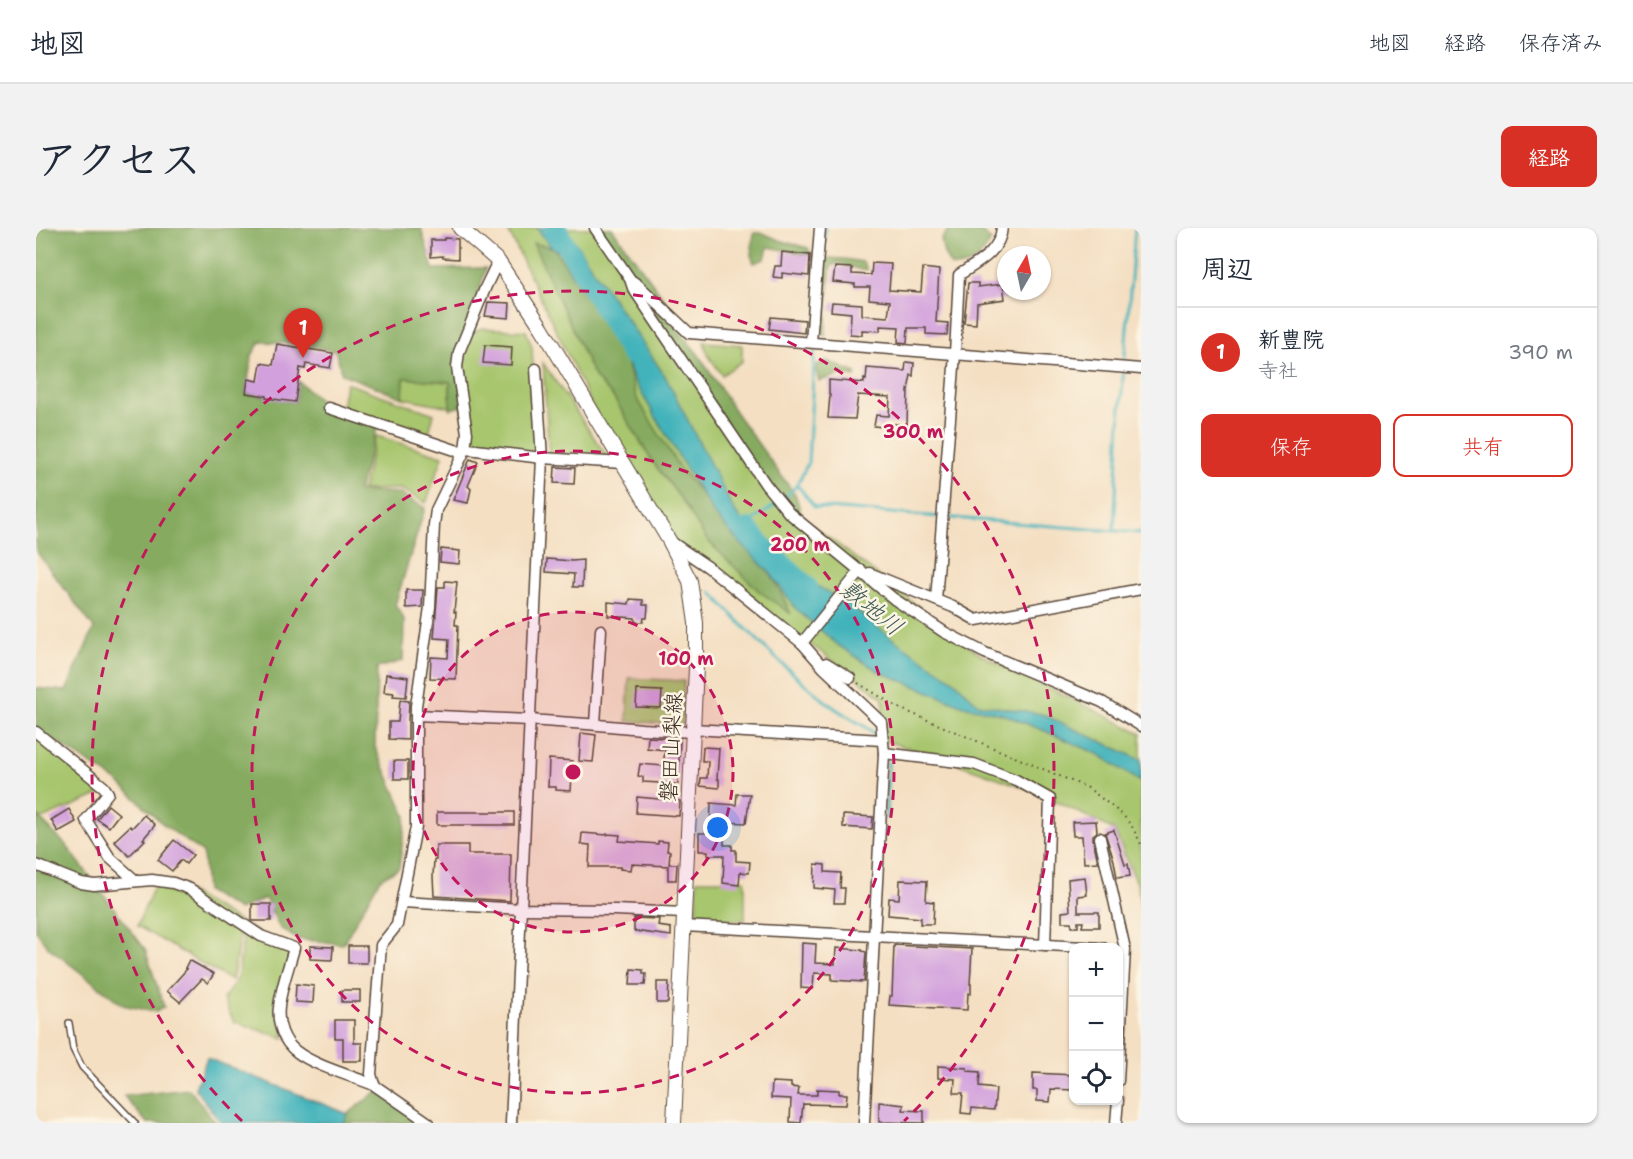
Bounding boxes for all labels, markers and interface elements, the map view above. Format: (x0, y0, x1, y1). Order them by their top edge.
text: 地図 (30, 24, 86, 62)
text: 地図 (1369, 29, 1411, 57)
text: 経路 (1444, 29, 1486, 57)
text: 保存済み (1519, 29, 1603, 57)
button: 経路 (1501, 126, 1597, 187)
text: アクセス (36, 131, 201, 187)
north arrow (997, 246, 1051, 300)
text: 周辺 (1201, 251, 1253, 286)
pin: 1 (284, 308, 322, 358)
text: 新豊院 (1258, 325, 1324, 354)
text: 1 (1216, 339, 1225, 365)
text: 390 m (1508, 339, 1573, 365)
text: 寺社 (1258, 357, 1298, 383)
button: 保存 (1201, 414, 1381, 477)
button: 共有 (1393, 414, 1573, 477)
text: 300 m (883, 420, 944, 444)
text: 200 m (770, 533, 831, 557)
water label: 敷地川 (834, 573, 910, 643)
text: 100 m (658, 647, 714, 671)
street label: 磐田山梨線 (654, 691, 688, 803)
centre of rings (563, 762, 583, 782)
your location (703, 813, 732, 842)
map controls (1069, 943, 1123, 1105)
button: + (1069, 943, 1123, 997)
button: − (1069, 997, 1123, 1051)
button: locate (1069, 1051, 1123, 1105)

